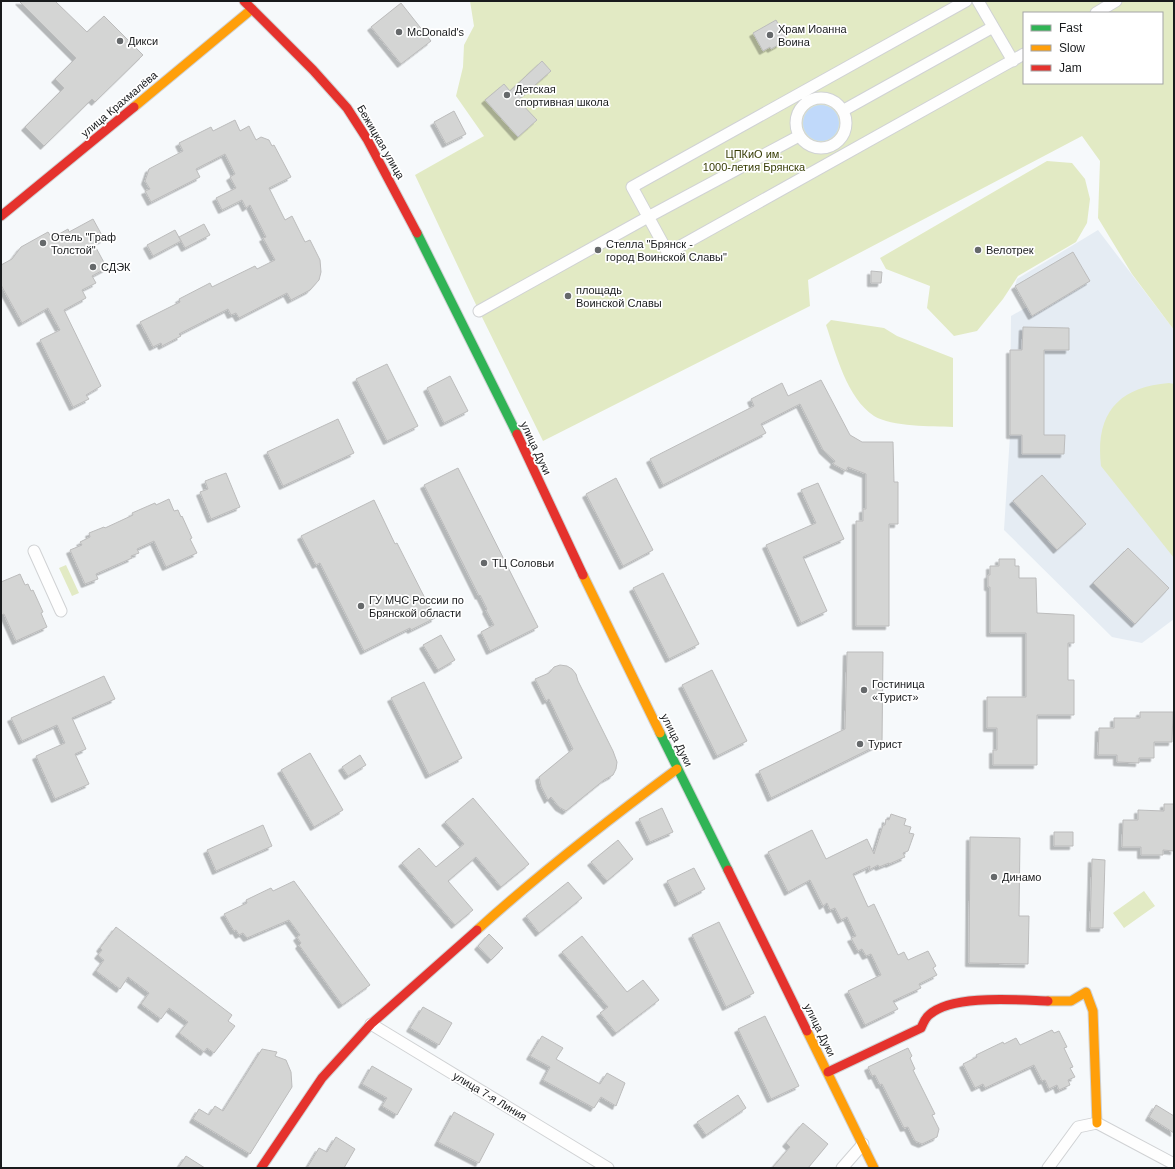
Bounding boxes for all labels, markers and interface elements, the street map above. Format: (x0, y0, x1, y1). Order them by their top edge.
legend (1023, 12, 1163, 84)
text: Fast (1059, 21, 1083, 35)
place label: Храм Иоанна Воина (778, 23, 847, 48)
place label: McDonald's (407, 26, 465, 38)
marker: McDonald's (394, 27, 404, 37)
marker: Храм Иоанна Воина (765, 30, 775, 40)
place label: Дикси (128, 35, 158, 47)
marker: Дикси (115, 36, 125, 46)
text: Slow (1059, 41, 1085, 55)
text: Jam (1059, 61, 1082, 75)
street label: улица Крахмалёва (79, 68, 160, 139)
place label: Детская спортивная школа (515, 83, 610, 108)
marker: Детская спортивная школа (502, 90, 512, 100)
street label: Бежицкая улица (355, 103, 407, 182)
park label: ЦПКиО им. 1000-летия Брянска (703, 148, 806, 173)
place label: Отель "Граф Толстой" (51, 231, 116, 256)
marker: Отель "Граф Толстой" (38, 238, 48, 248)
place label: Стелла "Брянск - город Воинской Славы" (606, 238, 727, 263)
place label: Велотрек (986, 244, 1034, 256)
marker: Стелла "Брянск - город Воинской Славы" (593, 245, 603, 255)
marker: Велотрек (973, 245, 983, 255)
place label: СДЭК (101, 261, 131, 273)
marker: СДЭК (88, 262, 98, 272)
place label: площадь Воинской Славы (576, 284, 662, 309)
marker: площадь Воинской Славы (563, 291, 573, 301)
street label: улица Дуки (518, 419, 554, 477)
place label: ТЦ Соловьи (492, 557, 554, 569)
marker: ТЦ Соловьи (479, 558, 489, 568)
place label: ГУ МЧС России по Брянской области (369, 594, 464, 619)
marker: ГУ МЧС России по Брянской области (356, 601, 366, 611)
place label: Гостиница «Турист» (872, 678, 926, 703)
marker: Гостиница «Турист» (859, 685, 869, 695)
street label: улица Дуки (659, 712, 695, 768)
place label: Турист (868, 738, 902, 750)
marker: Турист (855, 739, 865, 749)
place label: Динамо (1002, 871, 1041, 883)
marker: Динамо (989, 872, 999, 882)
street label: улица Дуки (802, 1002, 838, 1058)
street label: улица 7-я Линия (451, 1069, 529, 1123)

